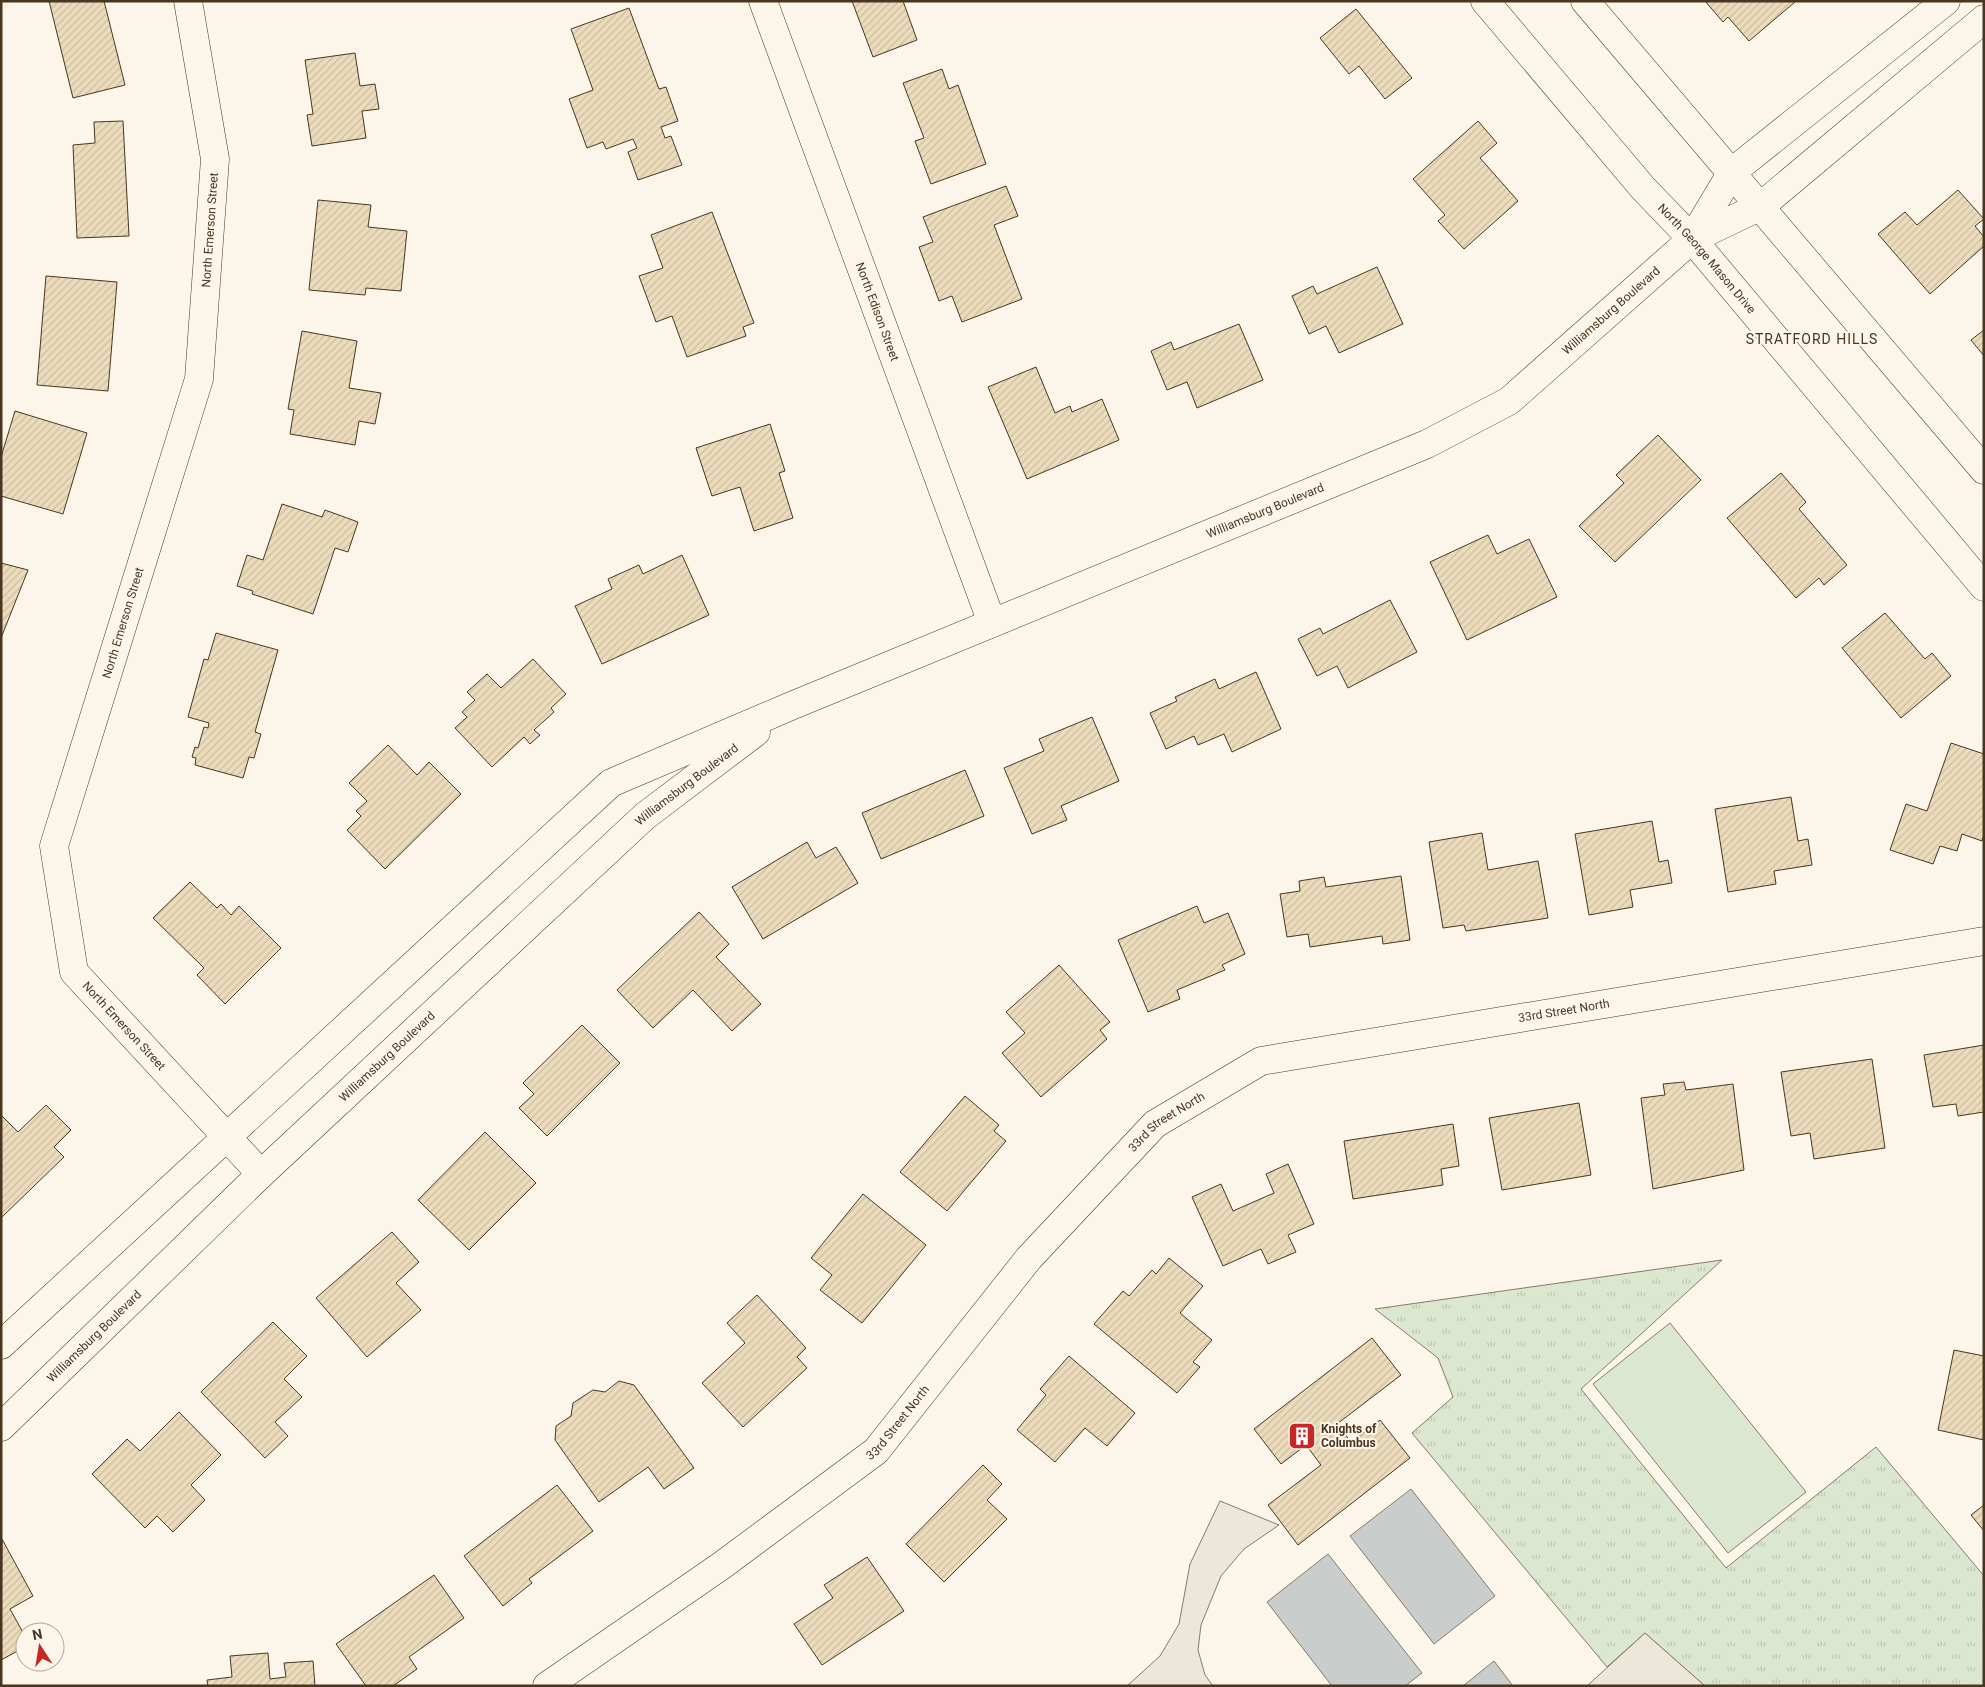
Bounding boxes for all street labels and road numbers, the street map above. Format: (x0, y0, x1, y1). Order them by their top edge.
street label: North Emerson Street (199, 172, 221, 288)
street label: North George Mason Drive (1655, 201, 1759, 316)
street label: North Edison Street (853, 260, 902, 363)
street label: Williamsburg Boulevard (1559, 264, 1663, 358)
street label: Williamsburg Boulevard (1204, 480, 1326, 541)
street label: North Emerson Street (99, 566, 147, 680)
street label: Williamsburg Boulevard (632, 741, 741, 828)
street label: North Emerson Street (80, 979, 168, 1073)
street label: 33rd Street North (1517, 996, 1611, 1025)
street label: Williamsburg Boulevard (336, 1009, 438, 1105)
street label: 33rd Street North (1125, 1089, 1207, 1155)
street label: Williamsburg Boulevard (44, 1287, 144, 1385)
street label: 33rd Street North (863, 1383, 932, 1463)

